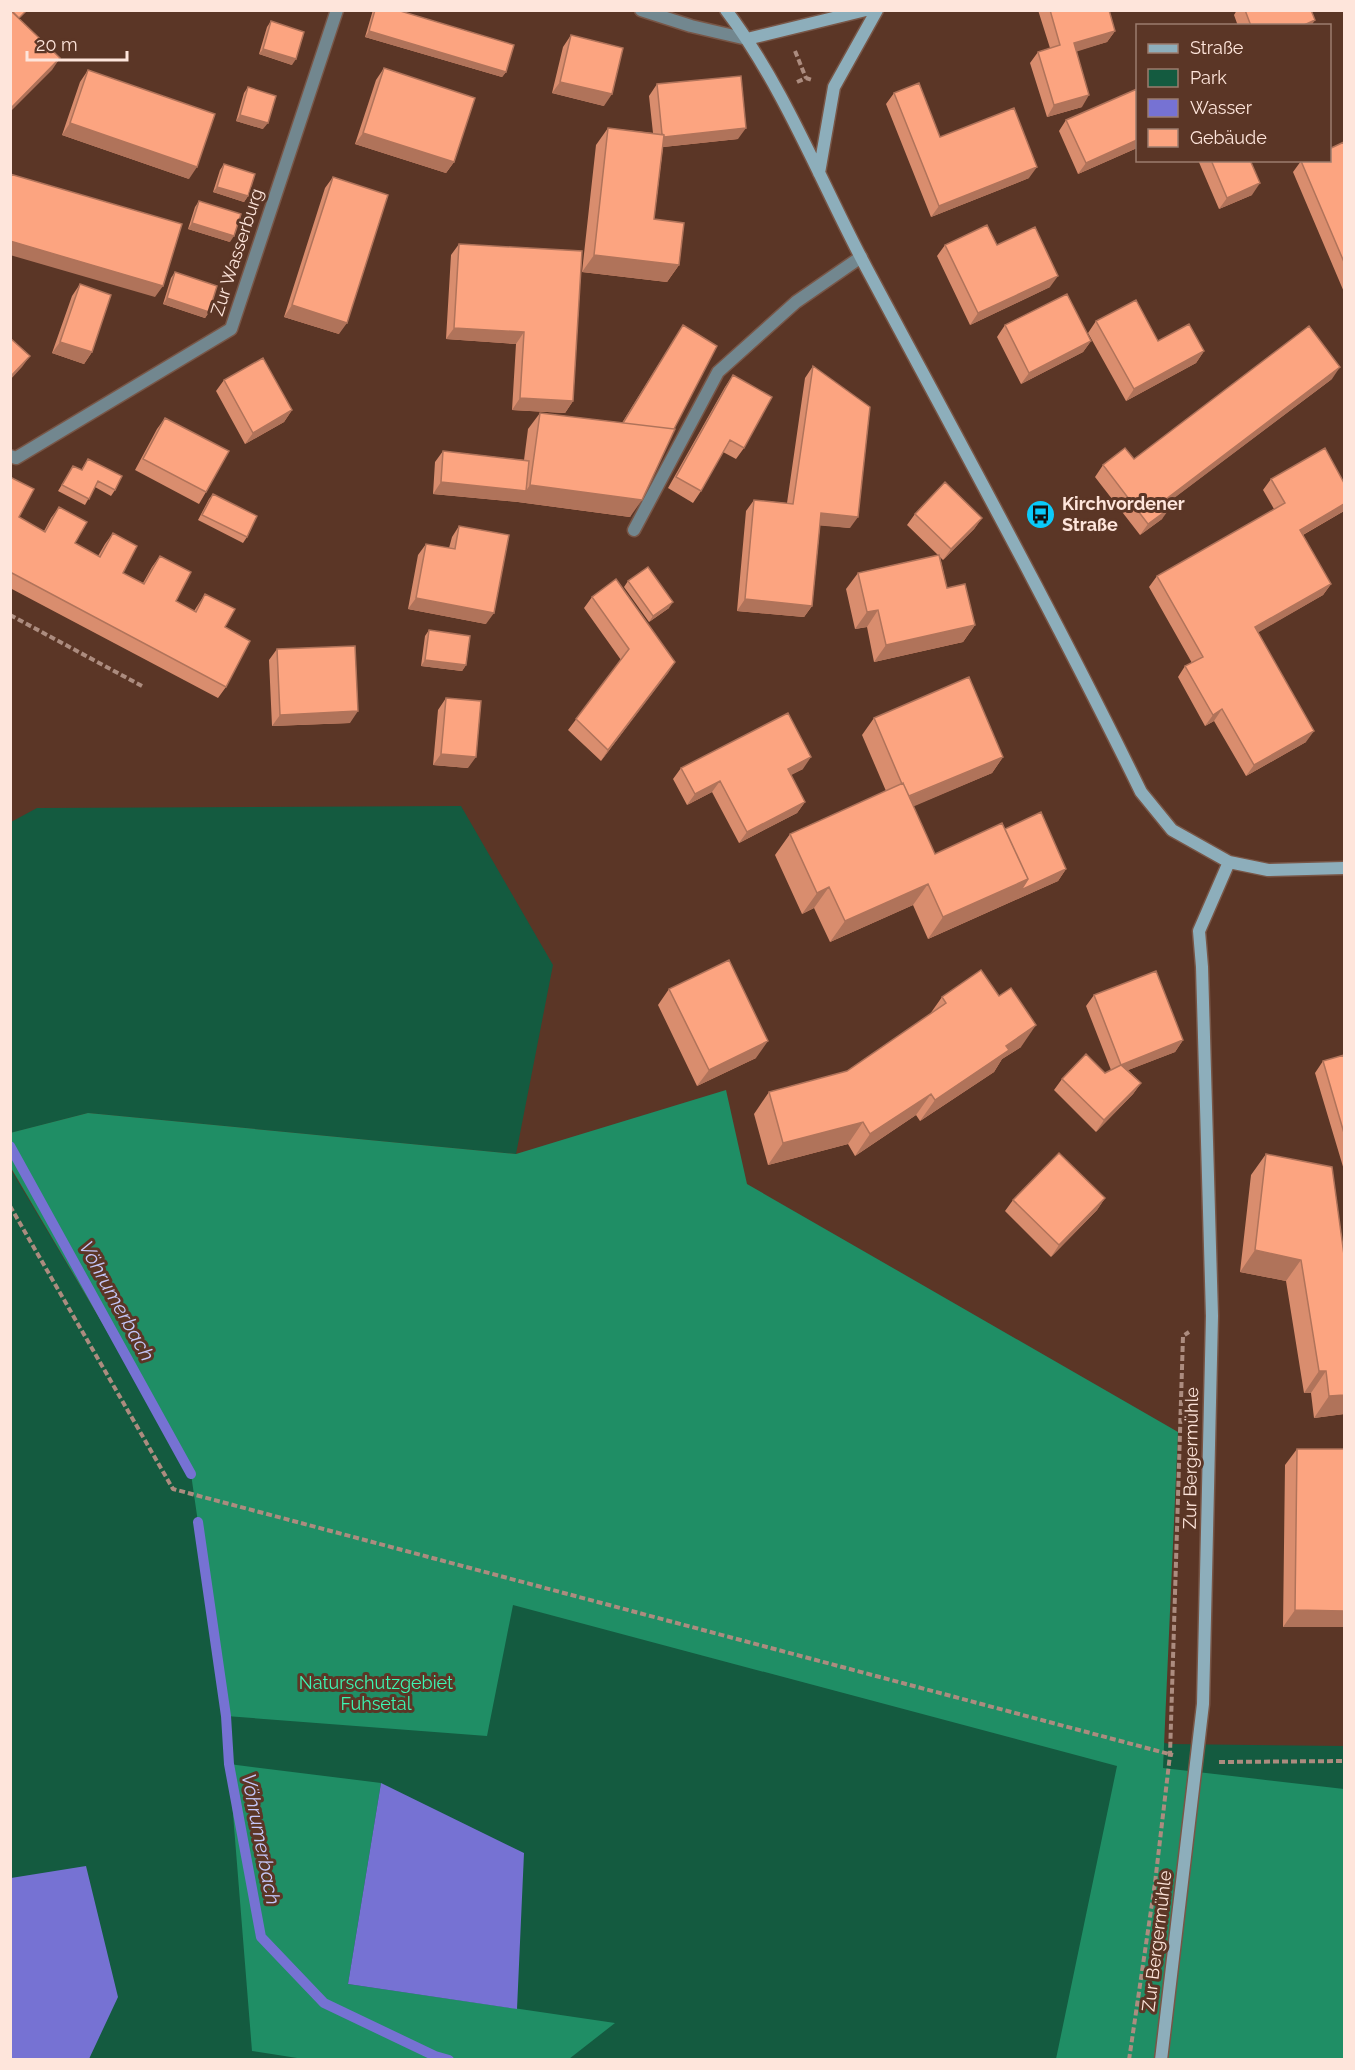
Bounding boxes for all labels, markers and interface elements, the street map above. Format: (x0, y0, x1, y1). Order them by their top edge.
scale bar (27, 24, 128, 62)
legend (1136, 24, 1331, 162)
text: 20 m (36, 34, 78, 55)
text: Straße (1190, 37, 1244, 58)
text: Park (1190, 67, 1227, 88)
text: Wasser (1190, 97, 1253, 118)
text: Gebäude (1190, 127, 1267, 148)
street label: Zur Wasserburg (206, 186, 267, 318)
place label: Kirchvordener Straße (1062, 493, 1185, 535)
bus stop icon: Kirchvordener Straße (1025, 498, 1057, 530)
water label: Vöhrumerbach (74, 1237, 160, 1365)
street label: Zur Bergermühle (1179, 1386, 1202, 1529)
park label: Naturschutzgebiet Fuhsetal (299, 1672, 453, 1714)
water label: Vöhrumerbach (237, 1771, 285, 1907)
street label: Zur Bergermühle (1137, 1869, 1176, 2013)

